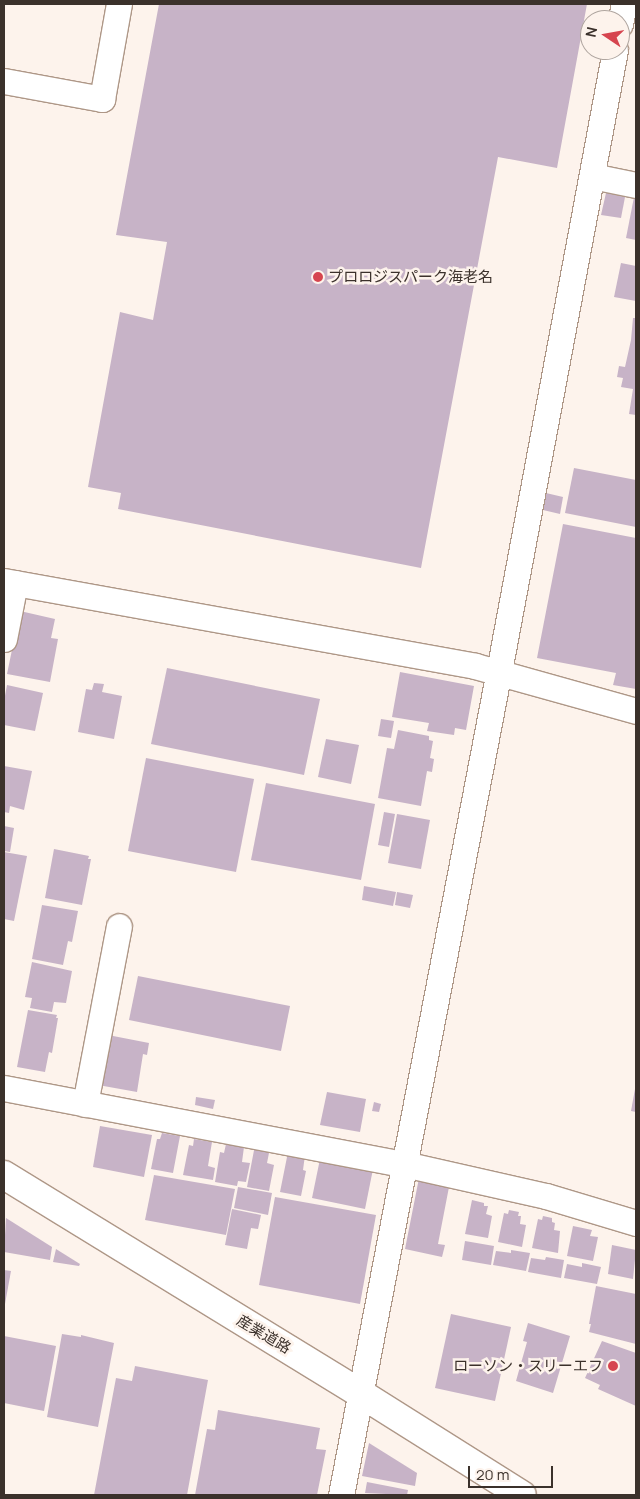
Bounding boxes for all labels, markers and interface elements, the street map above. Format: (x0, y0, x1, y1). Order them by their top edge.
north arrow (580, 10, 630, 60)
text: N (580, 25, 601, 39)
place label: プロロジスパーク海老名 (328, 268, 493, 286)
marker: プロロジスパーク海老名 (312, 271, 324, 283)
street label: 産業道路 (234, 1311, 294, 1357)
place label: ローソン・スリーエフ (453, 1357, 603, 1375)
marker: ローソン・スリーエフ (607, 1360, 619, 1372)
scale bar (470, 1456, 555, 1488)
text: 20 m (476, 1464, 509, 1485)

